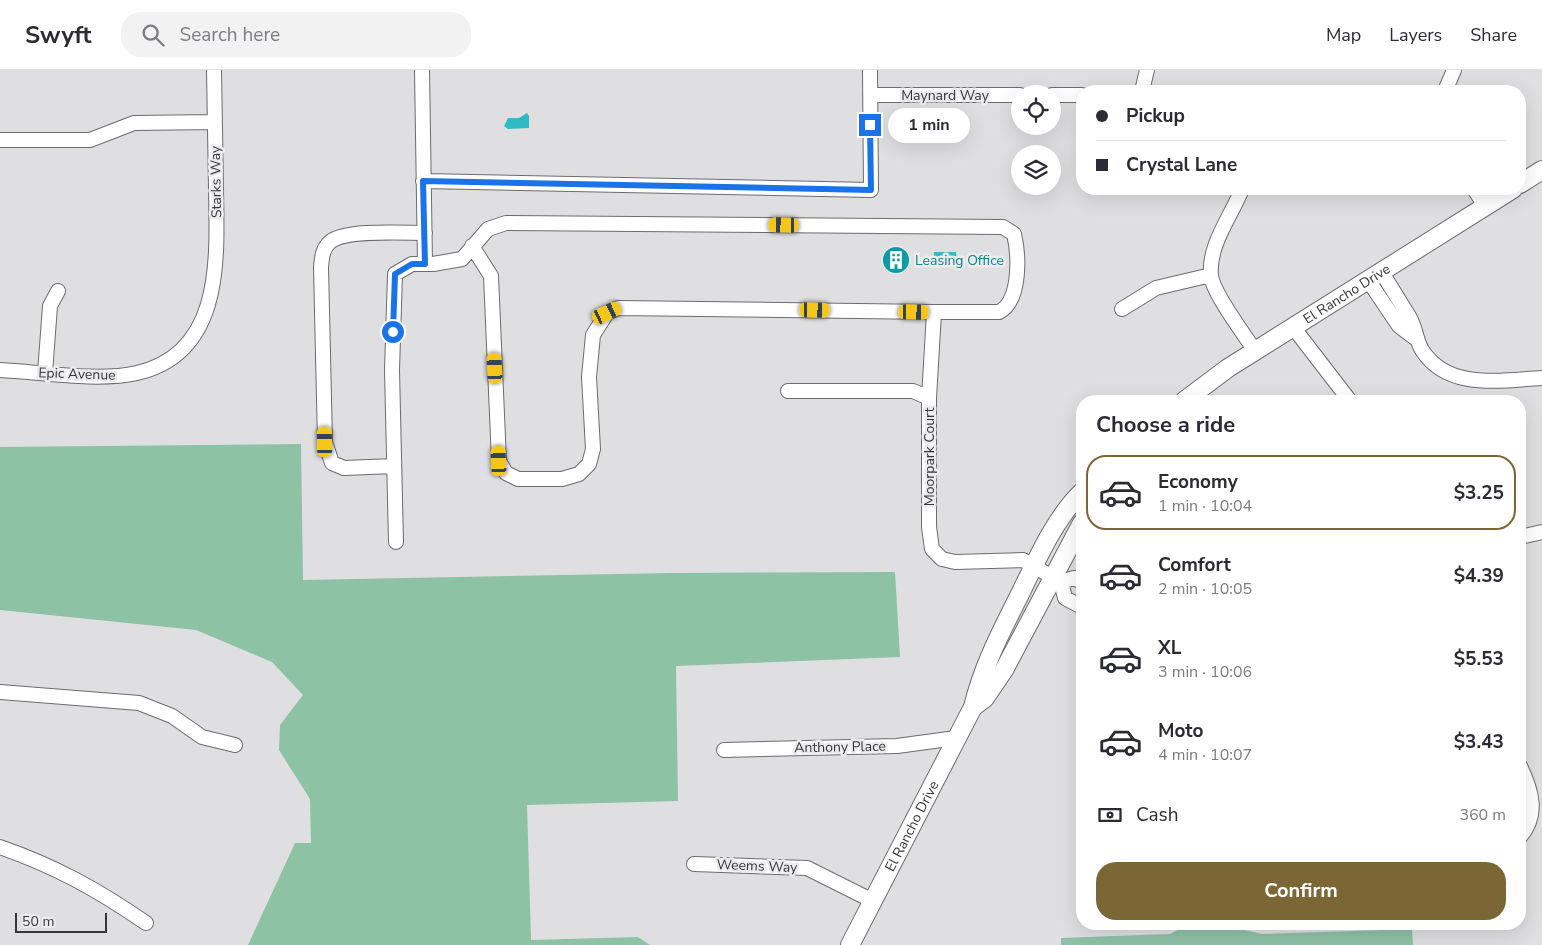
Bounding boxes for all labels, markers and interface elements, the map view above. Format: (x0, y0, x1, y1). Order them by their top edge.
search box (121, 12, 471, 57)
text: Swyft (25, 19, 91, 51)
icon: search (139, 21, 167, 49)
text: Search here (179, 22, 280, 48)
text: Map (1326, 23, 1361, 47)
text: Layers (1389, 23, 1442, 47)
text: Share (1470, 23, 1517, 47)
map controls (1011, 85, 1061, 195)
button: locate (1011, 85, 1061, 135)
street label: Maynard Way (901, 86, 990, 105)
text: Pickup (1126, 103, 1185, 129)
callout: 1 min (888, 108, 970, 142)
route end (859, 114, 881, 136)
text: 1 min (908, 114, 950, 136)
street label: Starks Way (206, 145, 226, 218)
button: layers (1011, 145, 1061, 195)
text: Crystal Lane (1126, 152, 1237, 178)
car (768, 217, 799, 233)
building icon: Leasing Office (881, 245, 911, 275)
place label: Leasing Office (915, 251, 1004, 270)
street label: El Rancho Drive (1299, 259, 1394, 328)
car (590, 300, 623, 326)
car (799, 302, 830, 318)
car (898, 304, 929, 320)
route start (382, 321, 404, 343)
car (486, 353, 503, 383)
street label: Epic Avenue (38, 363, 116, 385)
street label: Moorpark Court (920, 408, 939, 506)
text: Choose a ride (1096, 410, 1235, 440)
car (317, 427, 332, 457)
car (490, 446, 507, 476)
text: Economy (1158, 469, 1238, 495)
icon: car (1098, 470, 1143, 515)
text: $3.25 (1454, 480, 1504, 506)
text: 1 min · 10:04 (1158, 495, 1252, 517)
text: Comfort (1158, 552, 1231, 578)
icon: car (1098, 553, 1143, 598)
text: $4.39 (1454, 563, 1504, 589)
text: 2 min · 10:05 (1158, 578, 1252, 600)
text: XL (1158, 635, 1181, 661)
icon: car (1098, 636, 1143, 681)
text: $5.53 (1454, 646, 1504, 672)
text: 3 min · 10:06 (1158, 661, 1252, 683)
text: Moto (1158, 718, 1204, 744)
icon: car (1098, 719, 1143, 764)
text: $3.43 (1454, 729, 1504, 755)
street label: Anthony Place (794, 737, 886, 757)
text: 4 min · 10:07 (1158, 744, 1252, 766)
street label: El Rancho Drive (880, 777, 943, 875)
icon: cash (1096, 801, 1124, 829)
text: Cash (1136, 802, 1178, 828)
text: 360 m (1459, 804, 1506, 826)
street label: Weems Way (716, 855, 799, 877)
button: Confirm (1096, 862, 1506, 920)
scale bar (15, 910, 108, 933)
text: 50 m (22, 912, 54, 931)

